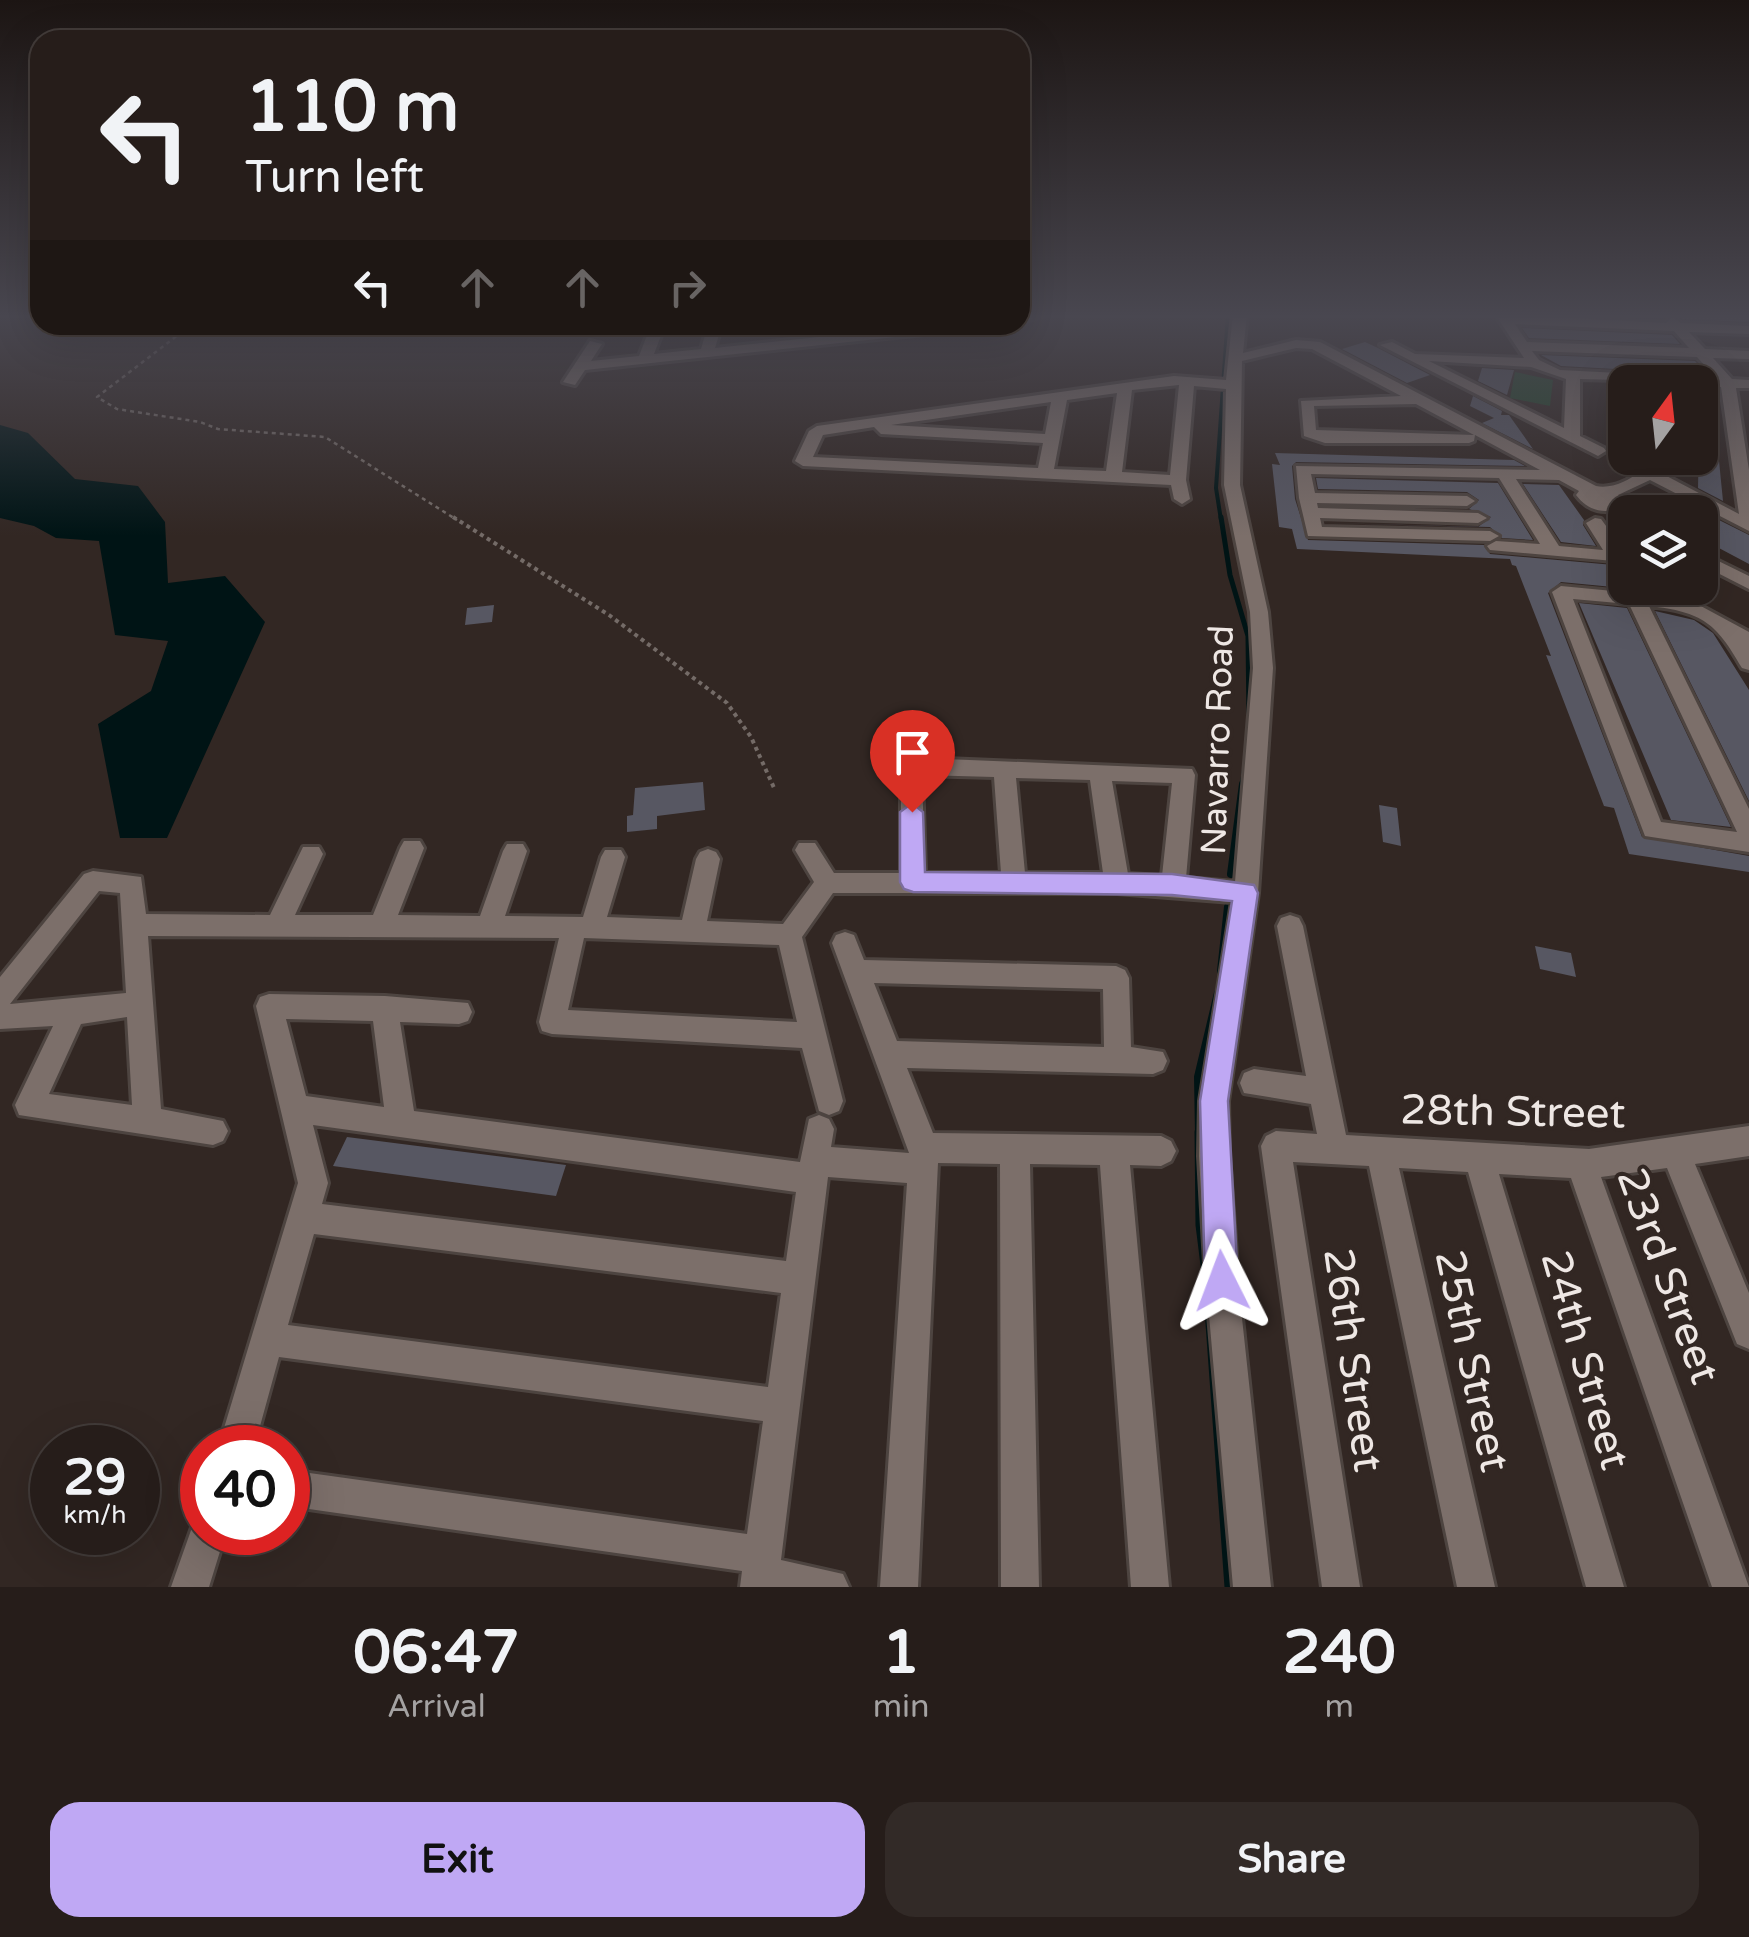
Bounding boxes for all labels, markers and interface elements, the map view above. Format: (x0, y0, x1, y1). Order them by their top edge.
text: 110 m (245, 66, 459, 150)
icon: left (80, 70, 210, 200)
text: Turn left (245, 151, 424, 205)
icon: left (345, 260, 400, 315)
icon: ahead (450, 260, 505, 315)
icon: ahead (555, 260, 610, 315)
icon: right (660, 260, 715, 315)
north arrow (1608, 365, 1718, 475)
map controls (1608, 365, 1718, 605)
button: layers (1608, 495, 1718, 605)
street label: Navarro Road (1193, 624, 1243, 856)
pin (870, 710, 955, 813)
icon: arrive (885, 725, 940, 780)
street label: 28th Street (1400, 1085, 1626, 1139)
street label: 23rd Street (1605, 1161, 1731, 1391)
position arrow (1170, 1229, 1274, 1333)
street label: 26th Street (1312, 1245, 1394, 1475)
street label: 25th Street (1424, 1245, 1520, 1477)
street label: 24th Street (1529, 1245, 1641, 1475)
speed limit sign: 40 (180, 1425, 310, 1555)
text: 29 (64, 1448, 126, 1508)
text: km/h (64, 1500, 126, 1530)
text: 06:47 (353, 1617, 520, 1689)
text: 1 (882, 1617, 920, 1689)
text: 240 (1283, 1617, 1396, 1689)
text: Arrival (387, 1688, 486, 1726)
text: min (873, 1688, 930, 1726)
text: m (1325, 1688, 1354, 1726)
button: Exit (50, 1802, 865, 1917)
button: Share (885, 1802, 1699, 1917)

